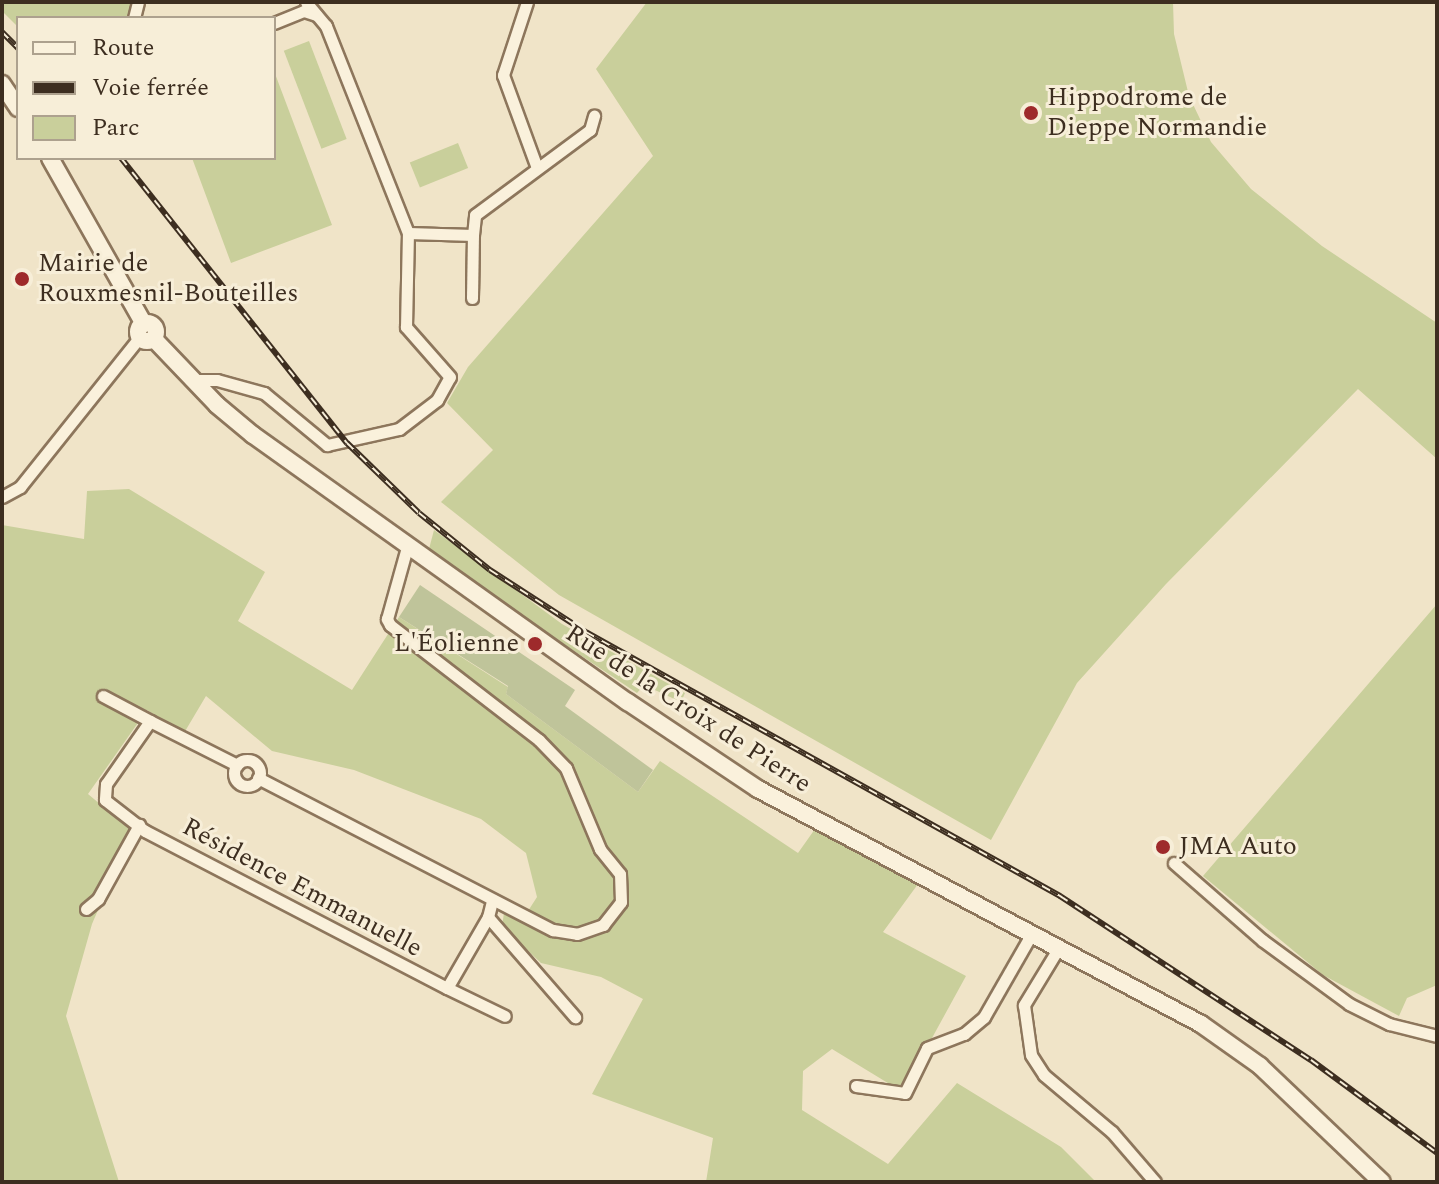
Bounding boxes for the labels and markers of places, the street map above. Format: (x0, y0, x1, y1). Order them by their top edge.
place label: Hippodrome de Dieppe Normandie (1047, 82, 1267, 144)
marker: Hippodrome de Dieppe Normandie (1022, 104, 1040, 122)
place label: Mairie de Rouxmesnil-Bouteilles (38, 248, 298, 310)
marker: Mairie de Rouxmesnil-Bouteilles (13, 270, 31, 288)
place label: L'Éolienne (394, 628, 519, 660)
marker: L'Éolienne (526, 635, 544, 653)
place label: JMA Auto (1179, 831, 1297, 863)
marker: JMA Auto (1154, 838, 1172, 856)

